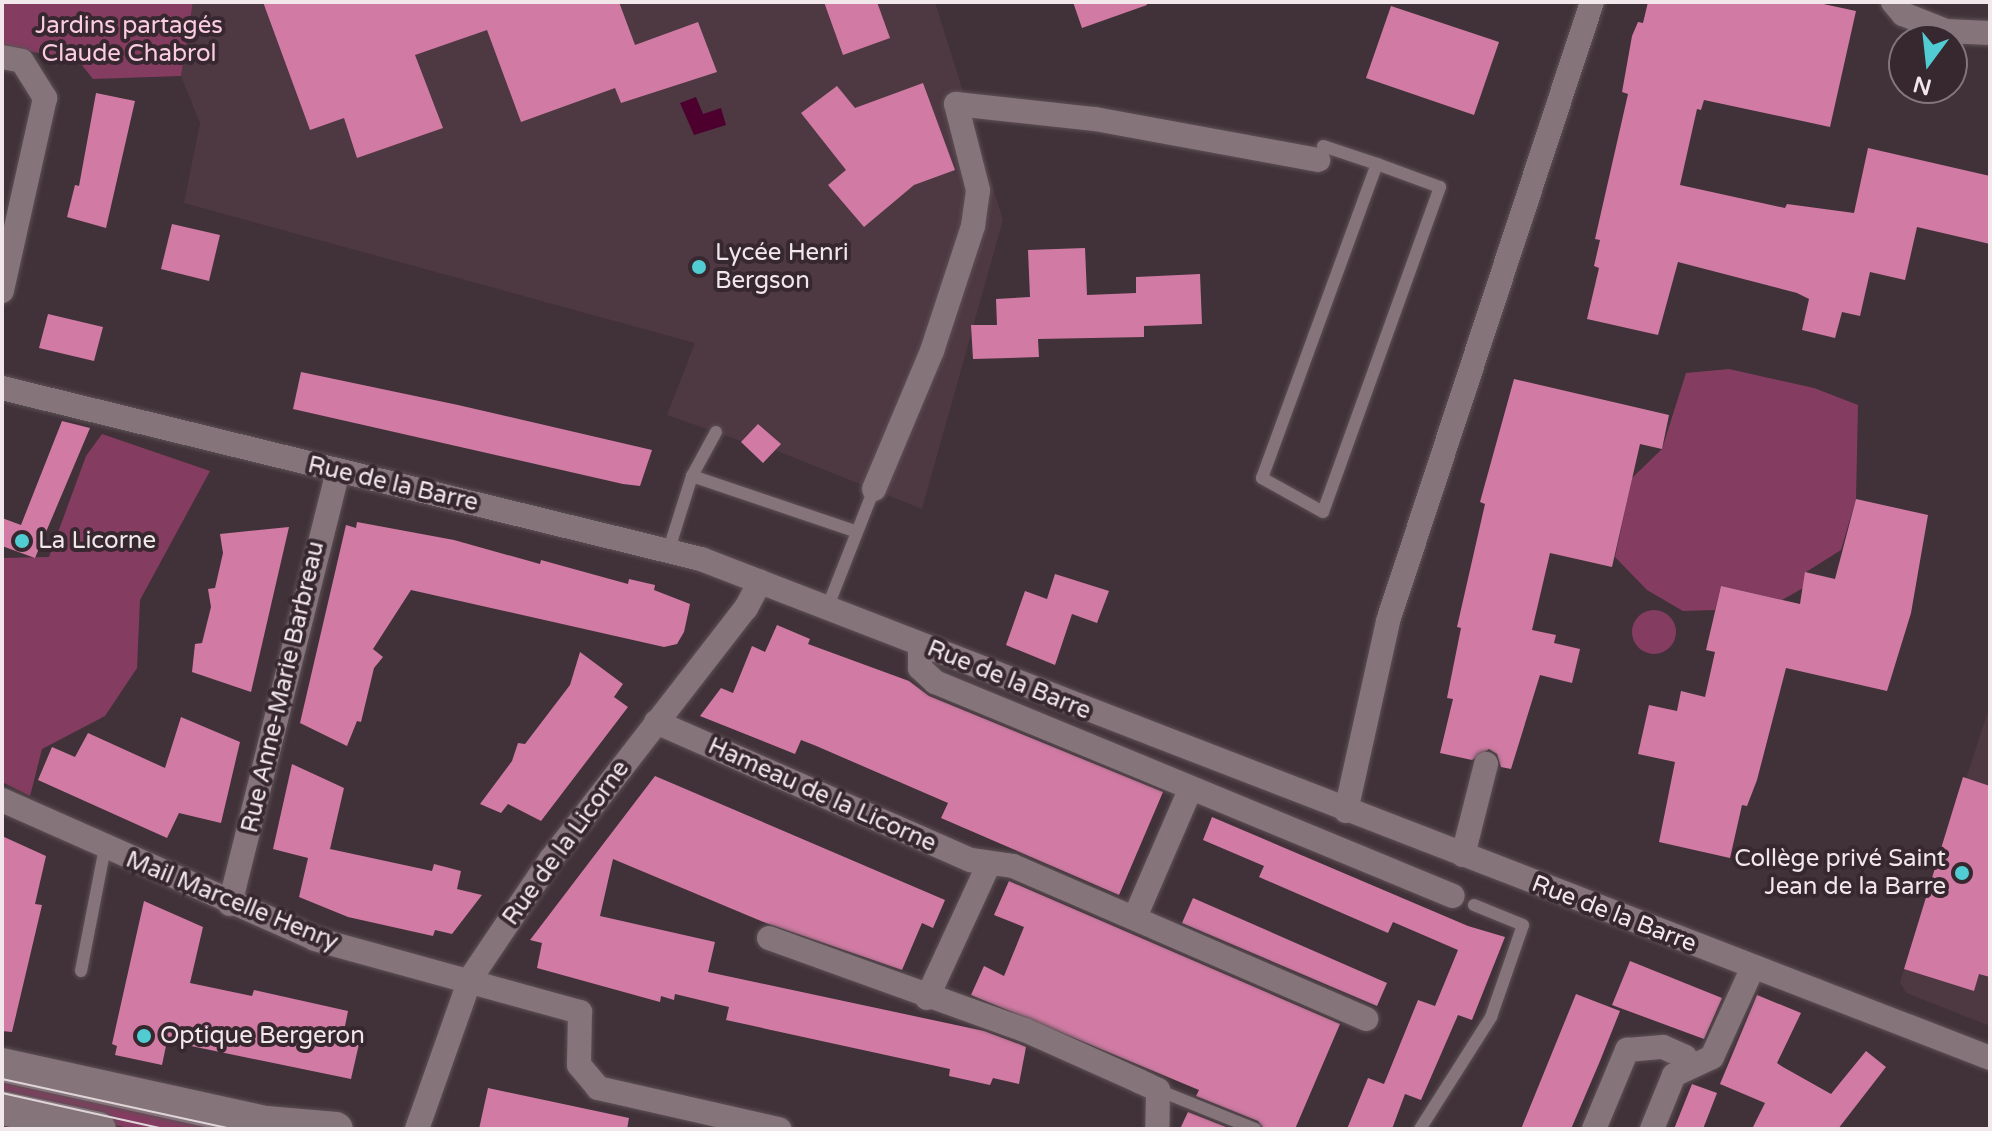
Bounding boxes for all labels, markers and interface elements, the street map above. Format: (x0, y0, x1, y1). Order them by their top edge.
park label: Jardins partagés Claude Chabrol (35, 12, 223, 68)
north arrow (1888, 24, 1968, 104)
text: N (1910, 70, 1934, 100)
place label: Lycée Henri Bergson (715, 239, 849, 295)
marker: Lycée Henri Bergson (690, 258, 708, 276)
street label: Rue de la Barre (305, 450, 481, 518)
place label: La Licorne (38, 527, 156, 555)
marker: La Licorne (13, 532, 31, 550)
street label: Rue Anne-Marie Barbreau (235, 538, 331, 836)
street label: Rue de la Barre (923, 634, 1095, 726)
street label: Hameau de la Licorne (703, 732, 941, 858)
street label: Rue de la Licorne (497, 755, 635, 931)
street label: Mail Marcelle Henry (122, 845, 342, 957)
place label: Collège privé Saint Jean de la Barre (1734, 845, 1946, 901)
marker: Collège privé Saint Jean de la Barre (1953, 864, 1971, 882)
street label: Rue de la Barre (1528, 869, 1700, 959)
place label: Optique Bergeron (160, 1022, 365, 1050)
marker: Optique Bergeron (135, 1027, 153, 1045)

